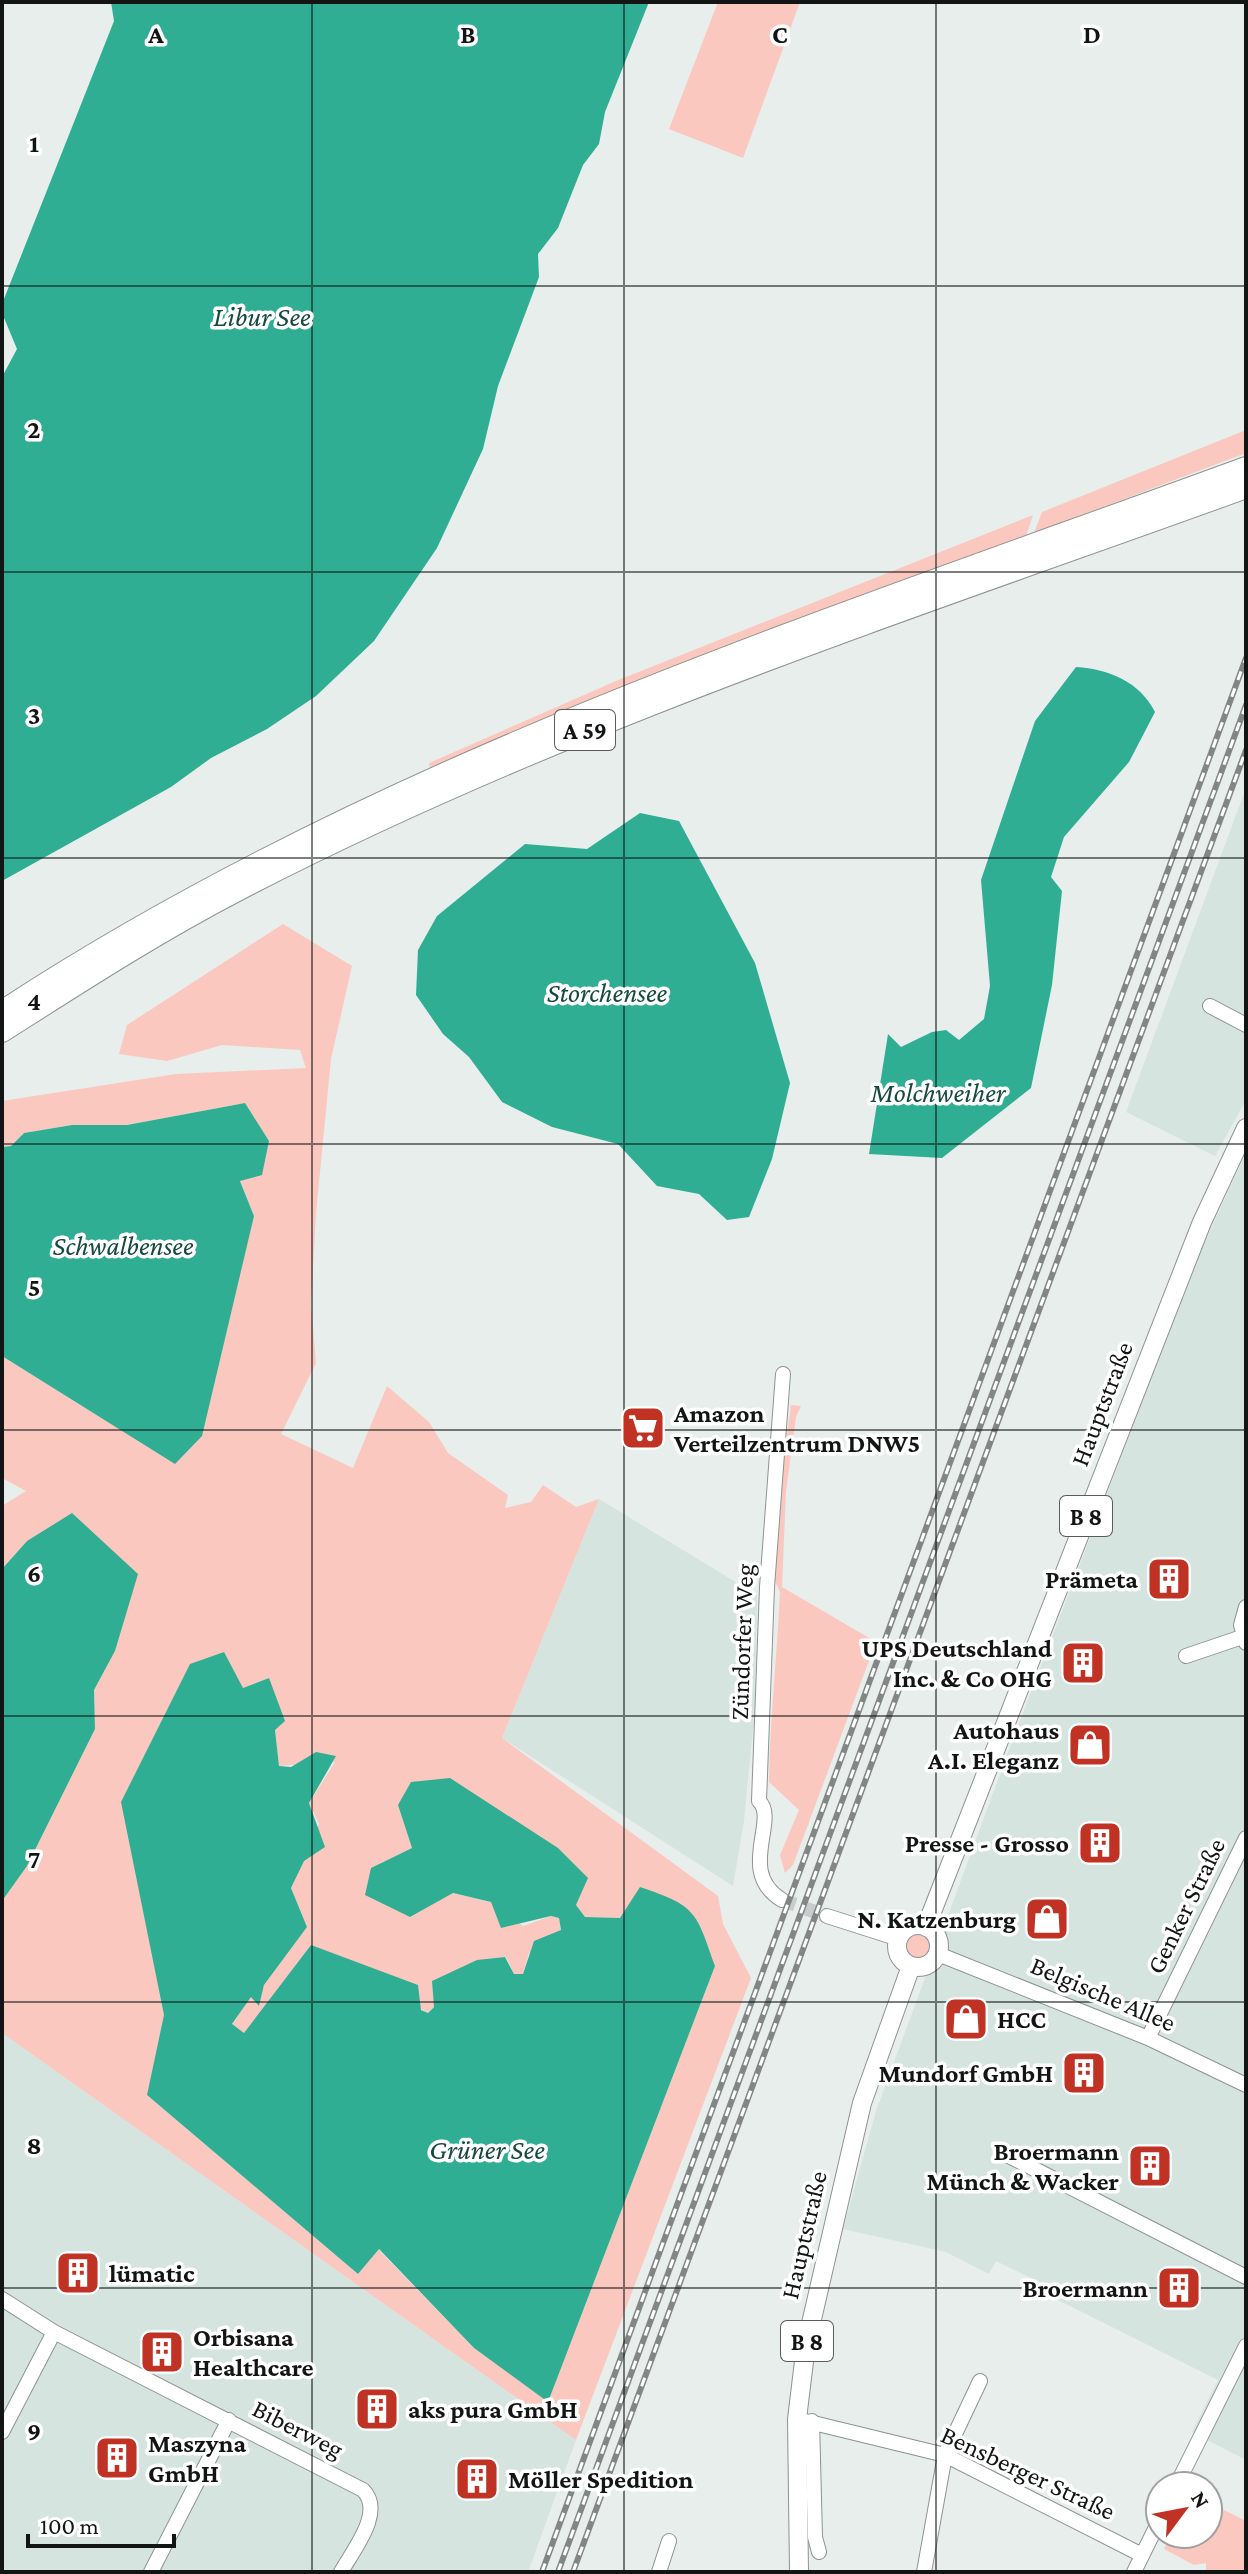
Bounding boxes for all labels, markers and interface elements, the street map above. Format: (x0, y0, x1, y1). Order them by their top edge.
text: A (147, 20, 164, 49)
text: B (460, 20, 476, 49)
text: C (772, 20, 788, 49)
text: D (1083, 20, 1101, 49)
text: 1 (29, 129, 39, 158)
water label: Libur See (213, 301, 311, 332)
text: 2 (27, 415, 41, 444)
text: 3 (28, 701, 40, 730)
road number: A 59 (555, 710, 615, 750)
water label: Storchensee (547, 977, 668, 1008)
text: 4 (27, 987, 41, 1016)
water label: Molchweiher (869, 1077, 1007, 1108)
water label: Schwalbensee (52, 1230, 194, 1261)
text: 5 (28, 1273, 40, 1302)
street label: Hauptstraße (1065, 1338, 1139, 1470)
place label: Amazon Verteilzentrum DNW5 (673, 1399, 920, 1458)
supermarket icon: Amazon Verteilzentrum DNW5 (619, 1404, 667, 1452)
road number: B 8 (1060, 1496, 1112, 1536)
building icon: Prämeta (1145, 1555, 1193, 1603)
text: 6 (27, 1559, 41, 1588)
street label: Zündorfer Weg (725, 1563, 759, 1721)
place label: Prämeta (1045, 1565, 1138, 1594)
place label: UPS Deutschland Inc. & Co OHG (861, 1634, 1052, 1693)
building icon: UPS Deutschland Inc. & Co OHG (1059, 1639, 1107, 1687)
place label: Autohaus A.I. Eleganz (927, 1716, 1059, 1775)
shop icon: Autohaus A.I. Eleganz (1066, 1721, 1114, 1769)
building icon: Presse - Grosso (1076, 1819, 1124, 1867)
place label: Presse - Grosso (905, 1829, 1069, 1858)
street label: Genker Straße (1141, 1834, 1231, 1978)
text: 7 (28, 1845, 40, 1874)
shop icon: N. Katzenburg (1023, 1895, 1071, 1943)
place label: N. Katzenburg (857, 1905, 1016, 1934)
street label: Belgische Allee (1026, 1951, 1180, 2037)
shop icon: HCC (942, 1995, 990, 2043)
place label: HCC (997, 2005, 1046, 2034)
building icon: Mundorf GmbH (1060, 2049, 1108, 2097)
place label: Mundorf GmbH (878, 2059, 1053, 2088)
text: 8 (26, 2131, 42, 2160)
water label: Grüner See (429, 2134, 545, 2165)
place label: Broermann Münch & Wacker (927, 2137, 1120, 2196)
building icon: Broermann Münch & Wacker (1126, 2142, 1174, 2190)
street label: Hauptstraße (775, 2168, 833, 2302)
building icon: lümatic (54, 2249, 102, 2297)
place label: lümatic (109, 2259, 195, 2288)
building icon: Broermann (1155, 2264, 1203, 2312)
place label: Broermann (1022, 2274, 1148, 2303)
road number: B 8 (781, 2321, 833, 2361)
place label: Orbisana Healthcare (193, 2323, 314, 2382)
building icon: Orbisana Healthcare (138, 2328, 186, 2376)
building icon: aks pura GmbH (353, 2385, 401, 2433)
street label: Biberweg (248, 2394, 349, 2464)
place label: aks pura GmbH (408, 2395, 578, 2424)
text: 9 (27, 2417, 41, 2446)
street label: Bensberger Straße (936, 2420, 1120, 2526)
place label: Maszyna GmbH (148, 2429, 246, 2488)
building icon: Maszyna GmbH (93, 2434, 141, 2482)
building icon: Möller Spedition (453, 2455, 501, 2503)
place label: Möller Spedition (508, 2465, 693, 2494)
north arrow (1144, 2470, 1224, 2550)
text: N (1186, 2487, 1215, 2513)
scale bar (28, 2498, 174, 2548)
text: 100 m (40, 2512, 99, 2539)

